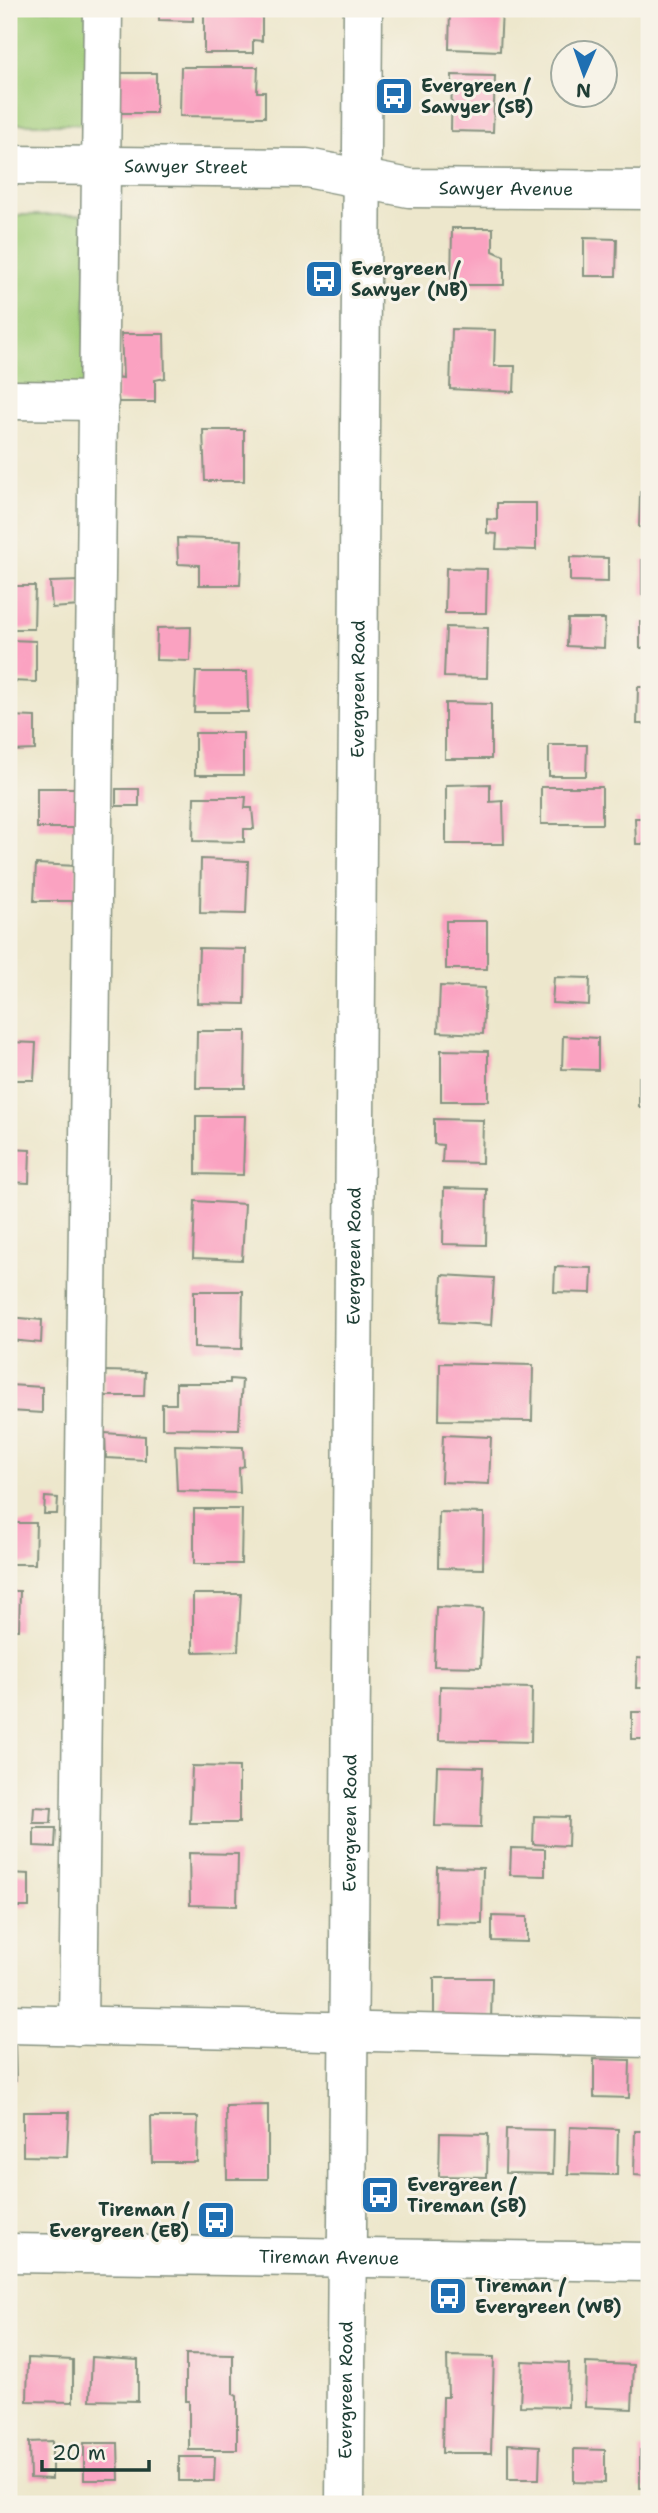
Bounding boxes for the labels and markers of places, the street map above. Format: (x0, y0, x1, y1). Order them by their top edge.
place label: Evergreen / Sawyer (SB) (421, 74, 533, 119)
bus stop icon: Evergreen / Sawyer (SB) (373, 75, 415, 117)
place label: Evergreen / Sawyer (NB) (351, 257, 468, 302)
bus stop icon: Evergreen / Sawyer (NB) (303, 258, 345, 300)
place label: Evergreen / Tireman (SB) (407, 2173, 526, 2218)
bus stop icon: Evergreen / Tireman (SB) (359, 2174, 401, 2216)
place label: Tireman / Evergreen (EB) (49, 2198, 190, 2243)
bus stop icon: Tireman / Evergreen (EB) (195, 2199, 237, 2241)
place label: Tireman / Evergreen (WB) (475, 2274, 622, 2319)
bus stop icon: Tireman / Evergreen (WB) (427, 2275, 469, 2317)

